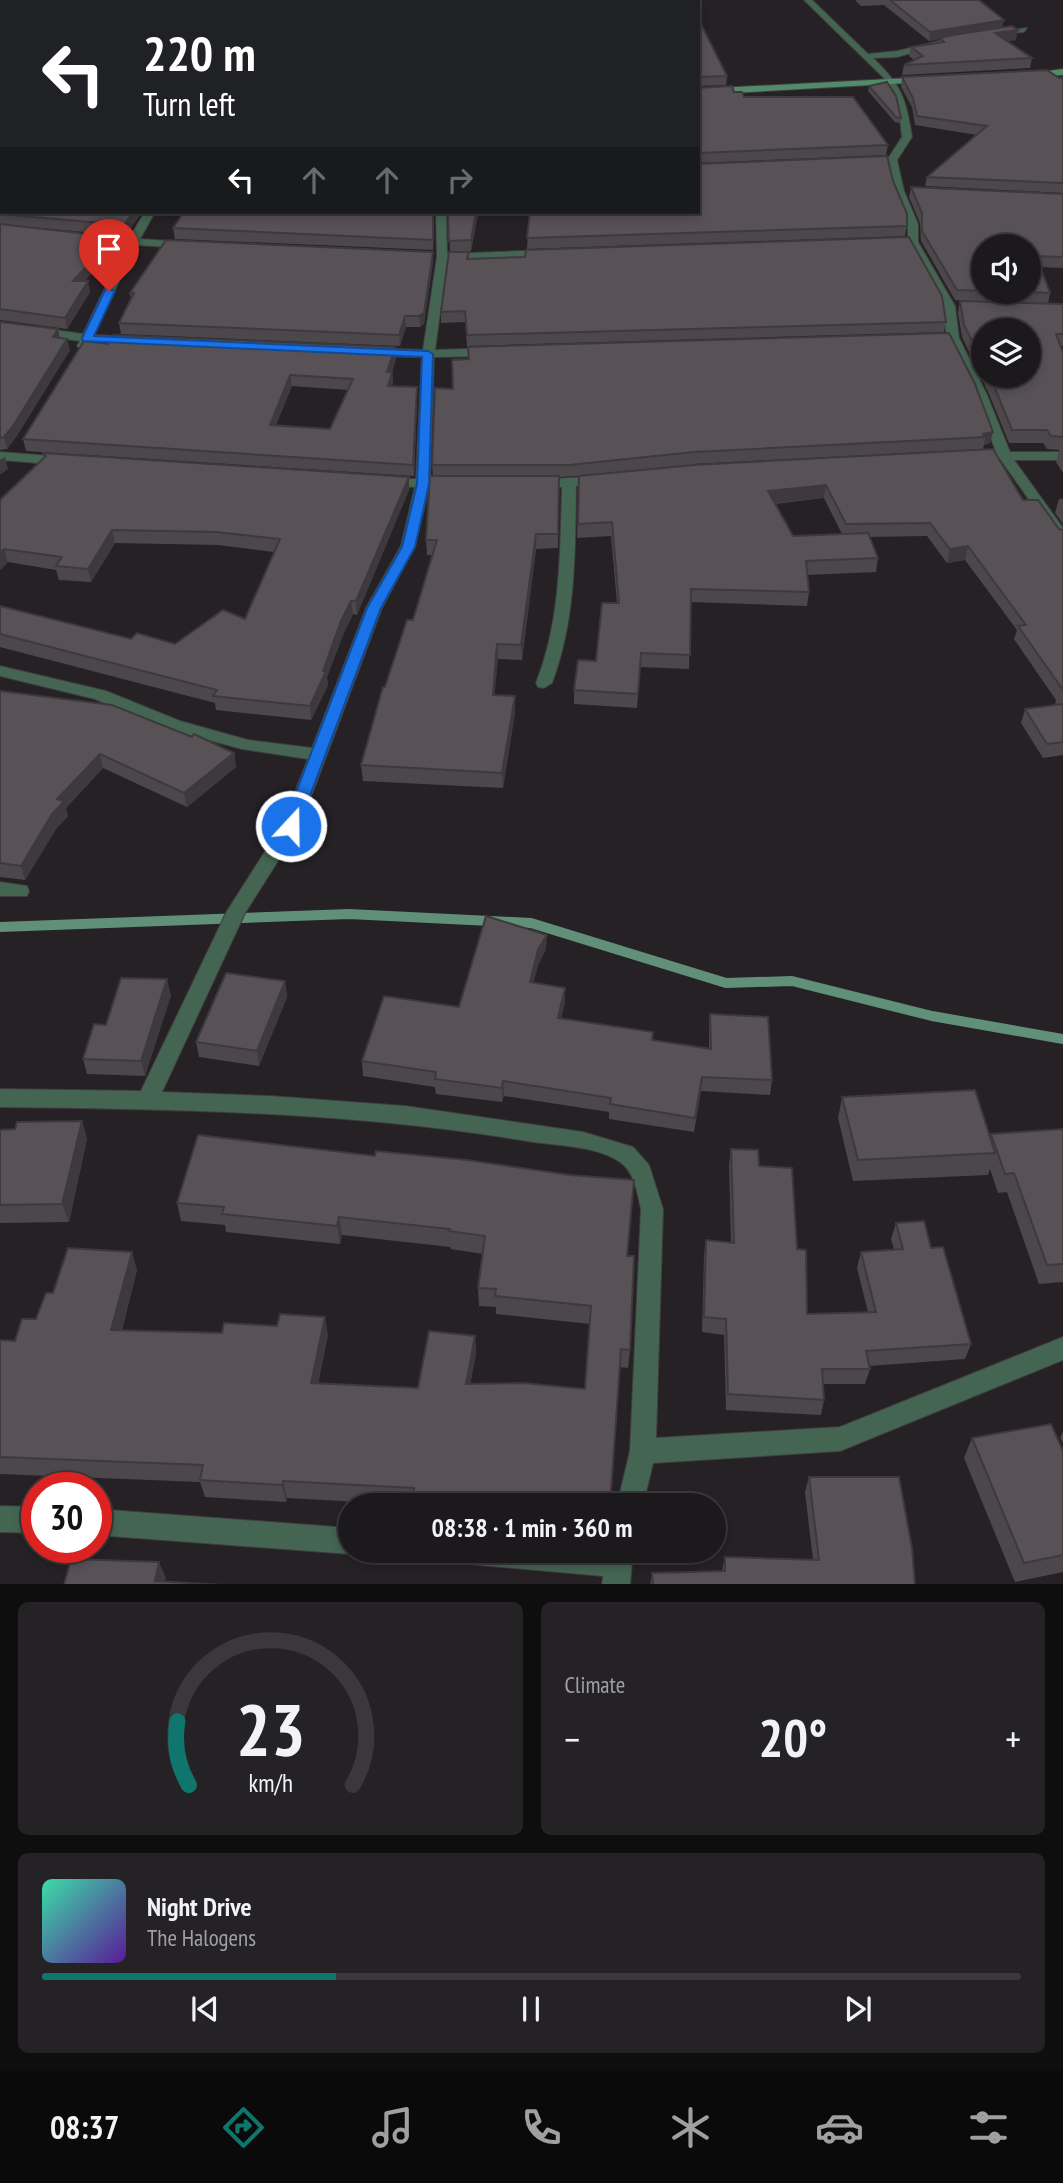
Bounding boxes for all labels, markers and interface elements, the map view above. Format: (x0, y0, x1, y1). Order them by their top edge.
text: 220 m (143, 21, 256, 85)
icon: left (28, 28, 119, 119)
text: Turn left (143, 83, 235, 125)
icon: left (222, 161, 260, 199)
icon: ahead (295, 161, 333, 199)
icon: ahead (368, 161, 406, 199)
icon: right (441, 161, 479, 199)
pin (79, 219, 139, 291)
icon: arrive (90, 230, 128, 268)
map controls (971, 234, 1041, 388)
button: sound (971, 234, 1041, 304)
button: layers (971, 318, 1041, 388)
position arrow (254, 789, 328, 863)
speed limit sign: 30 (21, 1472, 112, 1563)
text: 08:38 · 1 min · 360 m (432, 1511, 632, 1544)
text: Climate (565, 1670, 625, 1699)
text: 23 (235, 1681, 305, 1775)
text: 20° (758, 1704, 827, 1771)
text: − (565, 1714, 580, 1763)
text: + (1005, 1714, 1021, 1763)
text: km/h (248, 1766, 292, 1798)
text: Night Drive (147, 1890, 252, 1923)
text: The Halogens (147, 1923, 256, 1952)
icon: previous (186, 1990, 224, 2028)
icon: pause (512, 1990, 550, 2028)
icon: next (839, 1990, 877, 2028)
icon: directions (219, 2103, 268, 2152)
icon: music (368, 2103, 417, 2152)
icon: phone (517, 2103, 566, 2152)
icon: climate (666, 2103, 715, 2152)
icon: car (815, 2103, 864, 2152)
icon: filters (964, 2103, 1013, 2152)
text: 08:37 (50, 2106, 119, 2148)

